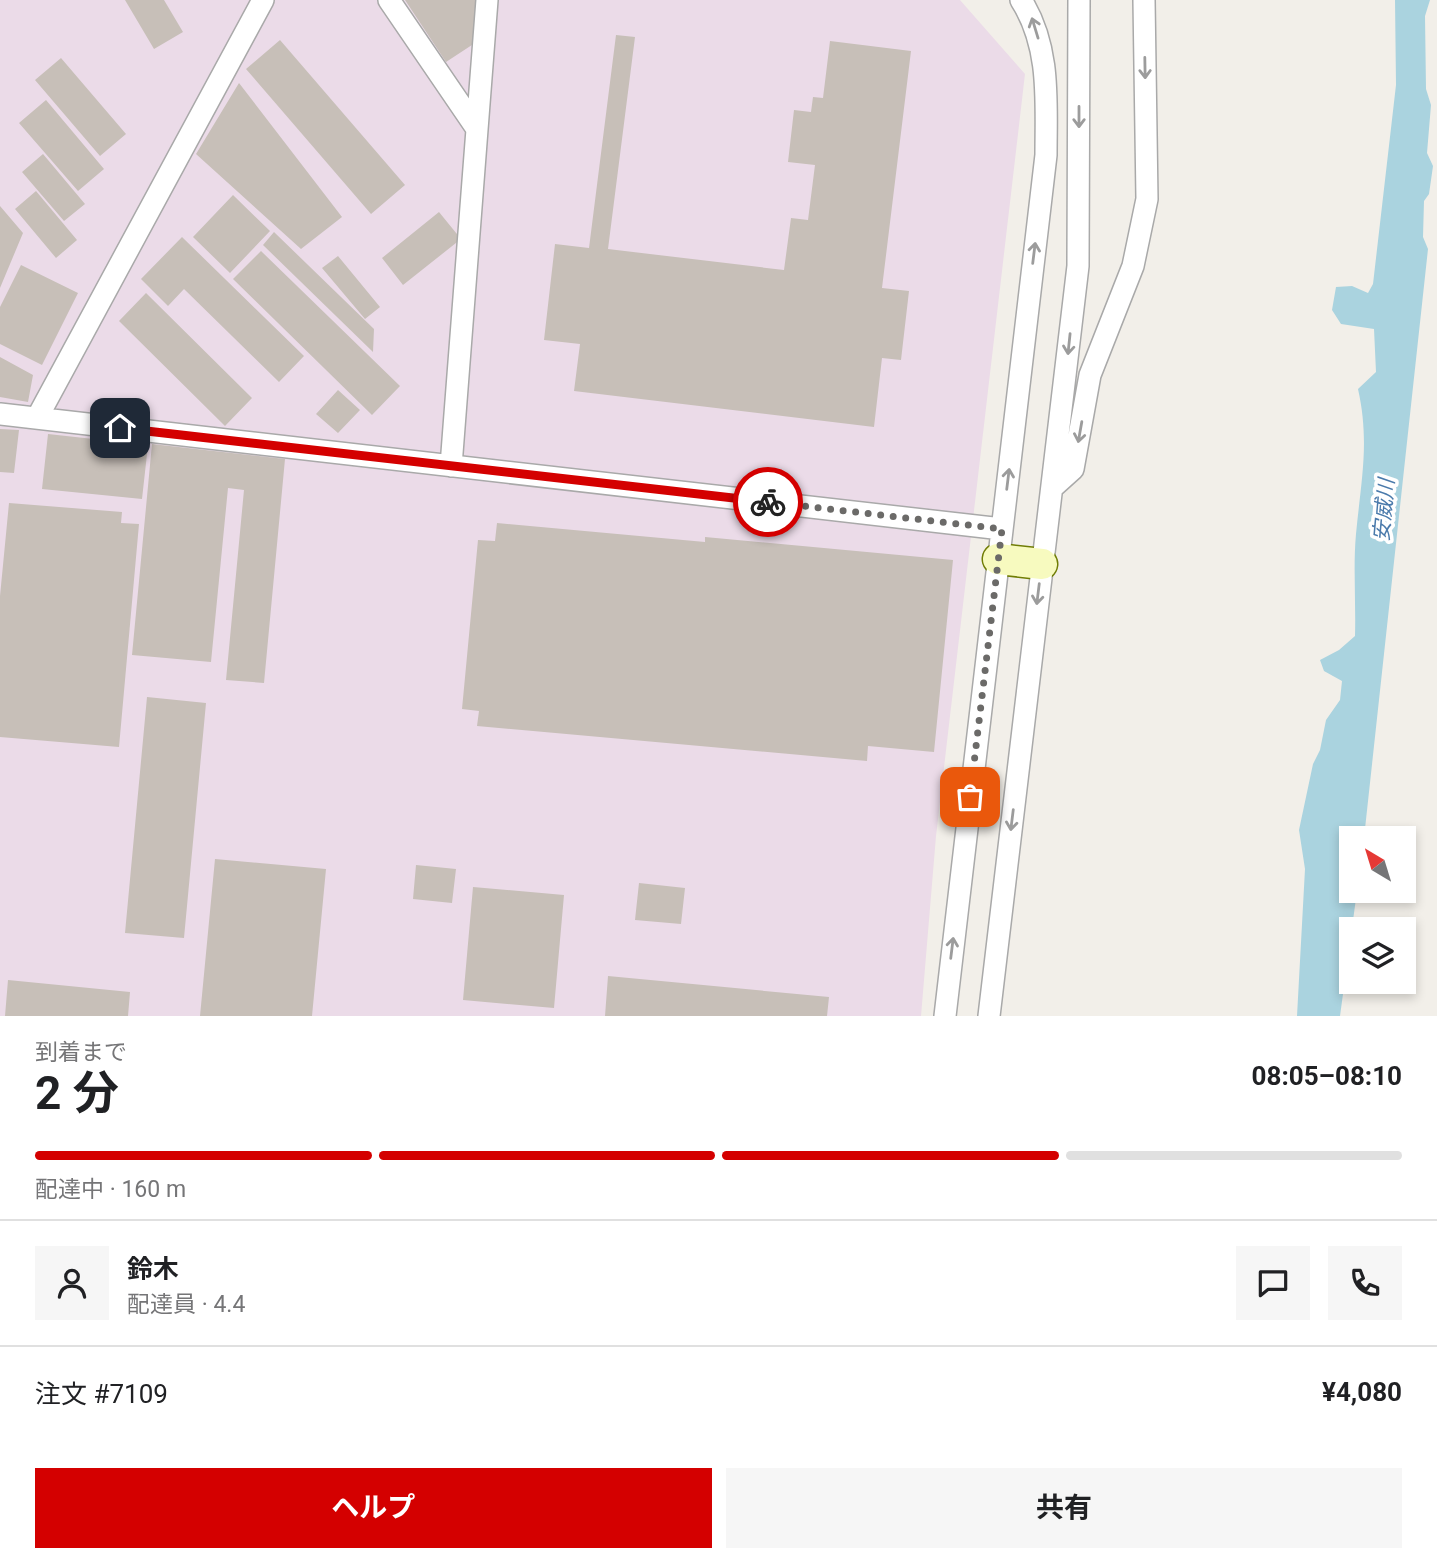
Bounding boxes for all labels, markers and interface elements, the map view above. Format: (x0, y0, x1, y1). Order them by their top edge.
one-way arrow (1028, 17, 1041, 39)
one-way arrow (1138, 56, 1152, 79)
one-way arrow (1072, 105, 1086, 128)
one-way arrow (1028, 242, 1041, 265)
one-way arrow (1063, 332, 1076, 355)
pin (90, 398, 150, 458)
icon: home (101, 409, 139, 447)
one-way arrow (1073, 420, 1086, 443)
courier (733, 467, 803, 537)
one-way arrow (1001, 468, 1014, 491)
water label: 安威川 (1369, 476, 1399, 542)
icon: bike (749, 483, 787, 521)
one-way arrow (1032, 582, 1045, 605)
pin (940, 767, 1000, 827)
icon: bag (951, 778, 989, 816)
one-way arrow (1005, 808, 1018, 831)
north arrow (1339, 826, 1416, 903)
map controls (1339, 826, 1416, 994)
button: layers (1339, 917, 1416, 994)
one-way arrow (946, 937, 959, 960)
text: 到着まで (35, 1039, 127, 1066)
text: 08:05–08:10 (1252, 1061, 1402, 1091)
text: 2 分 (35, 1066, 119, 1120)
text: 配達中 · 160 m (35, 1176, 186, 1203)
button: person (35, 1246, 109, 1320)
button: chat (1236, 1246, 1310, 1320)
button: phone (1328, 1246, 1402, 1320)
text: 鈴木 (127, 1254, 179, 1284)
text: 配達員 · 4.4 (127, 1291, 245, 1318)
text: ¥4,080 (1322, 1377, 1402, 1407)
text: 注文 #7109 (35, 1379, 168, 1409)
button: ヘルプ (35, 1468, 712, 1548)
button: 共有 (726, 1468, 1402, 1548)

